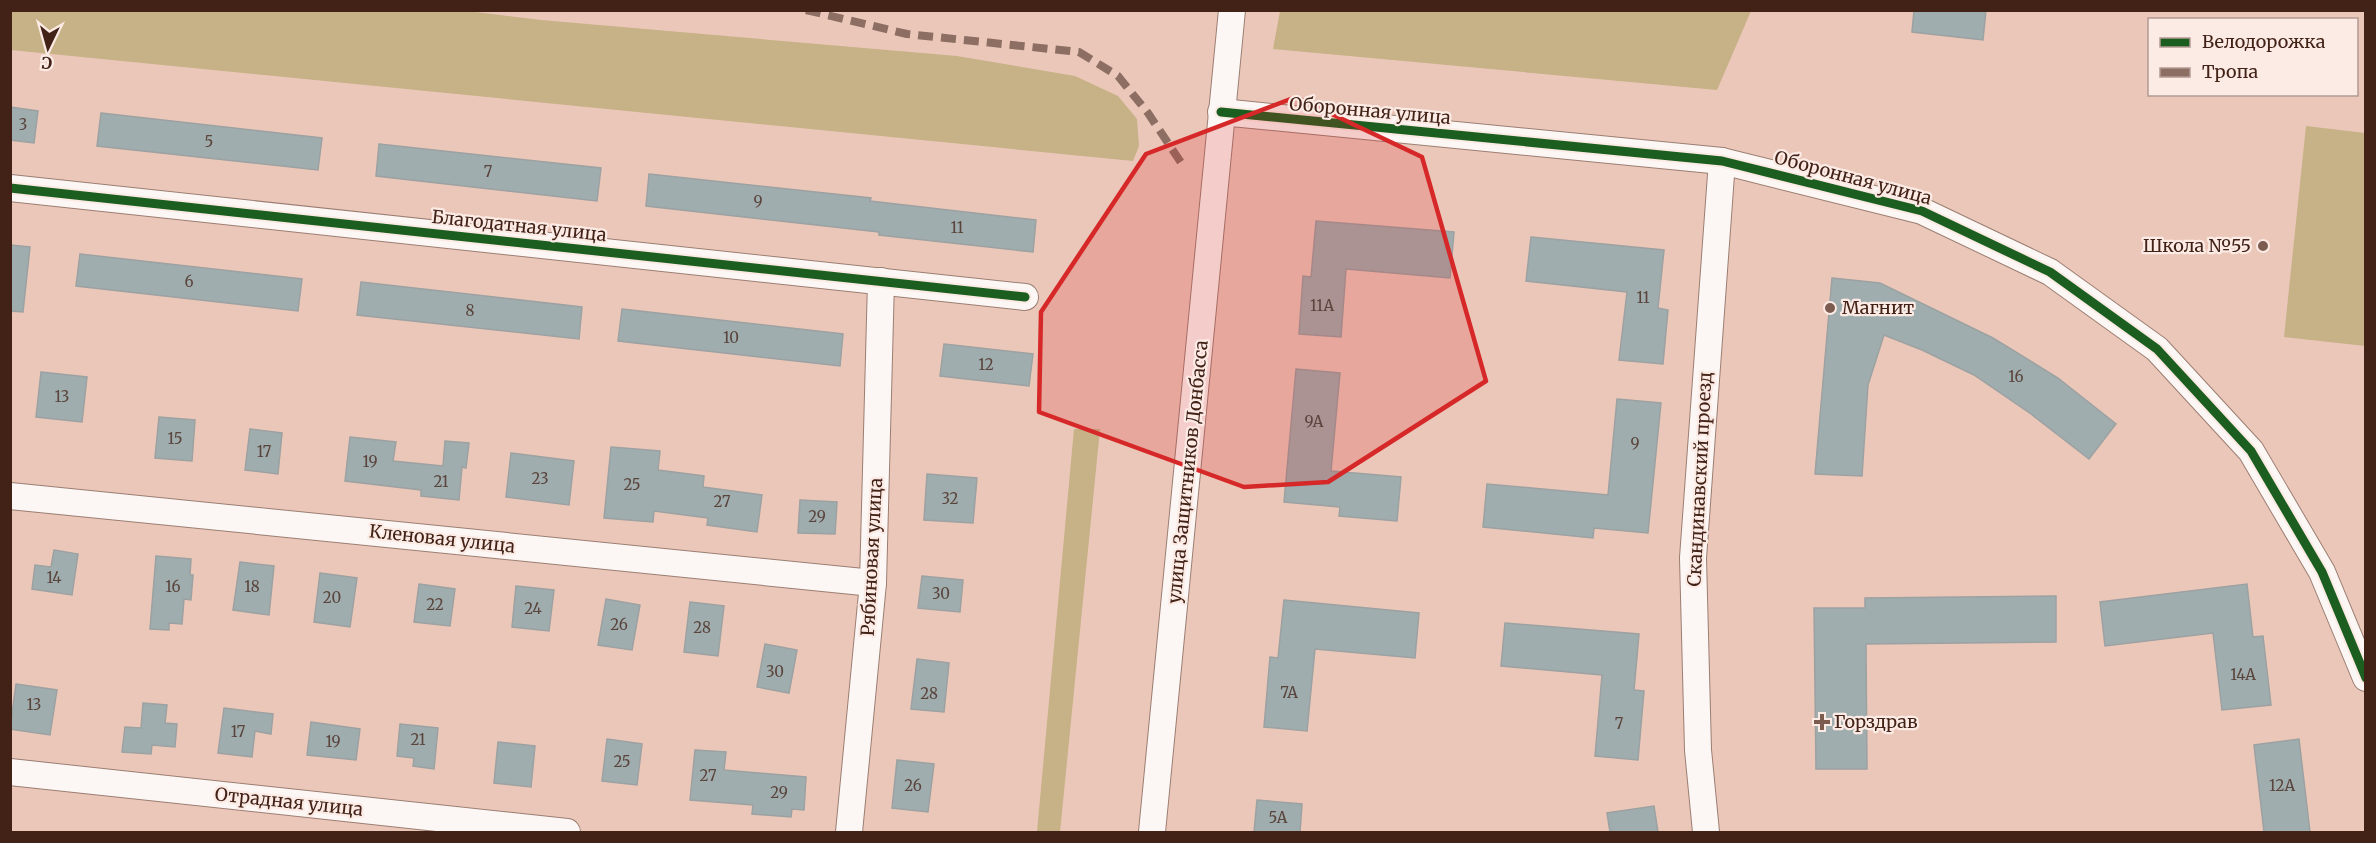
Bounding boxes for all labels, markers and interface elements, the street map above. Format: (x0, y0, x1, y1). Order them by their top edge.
north arrow (18, 18, 78, 78)
legend (2148, 18, 2358, 96)
text: Велодорожка (2202, 30, 2326, 53)
text: С (41, 53, 53, 73)
text: Тропа (2202, 60, 2258, 83)
street label: Оборонная улица (1288, 92, 1452, 129)
house number: 3 (19, 115, 27, 134)
house number: 5 (205, 132, 213, 151)
street label: Оборонная улица (1772, 145, 1935, 210)
house number: 7 (484, 162, 493, 181)
house number: 9 (753, 192, 763, 211)
street label: Благодатная улица (430, 205, 608, 246)
house number: 11 (950, 218, 964, 237)
place label: Школа №55 (2143, 234, 2251, 257)
marker: Школа №55 (2256, 239, 2270, 253)
house number: 6 (184, 272, 194, 291)
house number: 11 (1636, 288, 1650, 307)
house number: 11А (1310, 296, 1334, 315)
place label: Магнит (1842, 296, 1914, 319)
house number: 8 (466, 301, 475, 320)
marker: Магнит (1823, 301, 1837, 315)
house number: 10 (723, 328, 739, 347)
street label: улица Защитников Донбасса (1162, 339, 1213, 605)
house number: 12 (978, 355, 994, 374)
house number: 16 (2008, 367, 2024, 386)
street label: Скандинавский проезд (1682, 371, 1717, 587)
house number: 13 (55, 387, 69, 406)
house number: 9А (1305, 412, 1324, 431)
house number: 15 (167, 429, 183, 448)
house number: 9 (1630, 434, 1640, 453)
house number: 17 (257, 442, 272, 461)
house number: 19 (362, 452, 378, 471)
house number: 23 (532, 469, 548, 488)
house number: 21 (433, 472, 449, 491)
house number: 25 (623, 475, 641, 494)
street label: Рябиновая улица (856, 477, 887, 637)
house number: 32 (941, 489, 959, 508)
house number: 27 (714, 492, 731, 511)
house number: 29 (808, 507, 826, 526)
street label: Кленовая улица (368, 519, 517, 558)
house number: 14 (46, 568, 62, 587)
house number: 16 (165, 577, 181, 596)
house number: 18 (244, 577, 260, 596)
house number: 30 (932, 584, 950, 603)
house number: 20 (323, 588, 341, 607)
house number: 22 (426, 595, 444, 614)
house number: 24 (524, 599, 542, 618)
house number: 26 (610, 615, 628, 634)
house number: 28 (693, 618, 711, 637)
house number: 30 (766, 662, 784, 681)
house number: 14А (2230, 665, 2256, 684)
house number: 7А (1280, 683, 1298, 702)
house number: 28 (920, 684, 938, 703)
house number: 13 (27, 695, 41, 714)
place label: Горздрав (1834, 710, 1918, 733)
house number: 7 (1615, 714, 1624, 733)
marker: Горздрав (1815, 715, 1829, 729)
house number: 17 (231, 722, 246, 741)
house number: 21 (410, 730, 426, 749)
house number: 19 (325, 732, 341, 751)
house number: 25 (613, 752, 631, 771)
house number: 27 (700, 766, 717, 785)
house number: 26 (904, 776, 922, 795)
house number: 12А (2269, 776, 2296, 795)
street label: Отрадная улица (214, 782, 365, 821)
house number: 29 (770, 783, 788, 802)
house number: 5А (1269, 808, 1288, 827)

